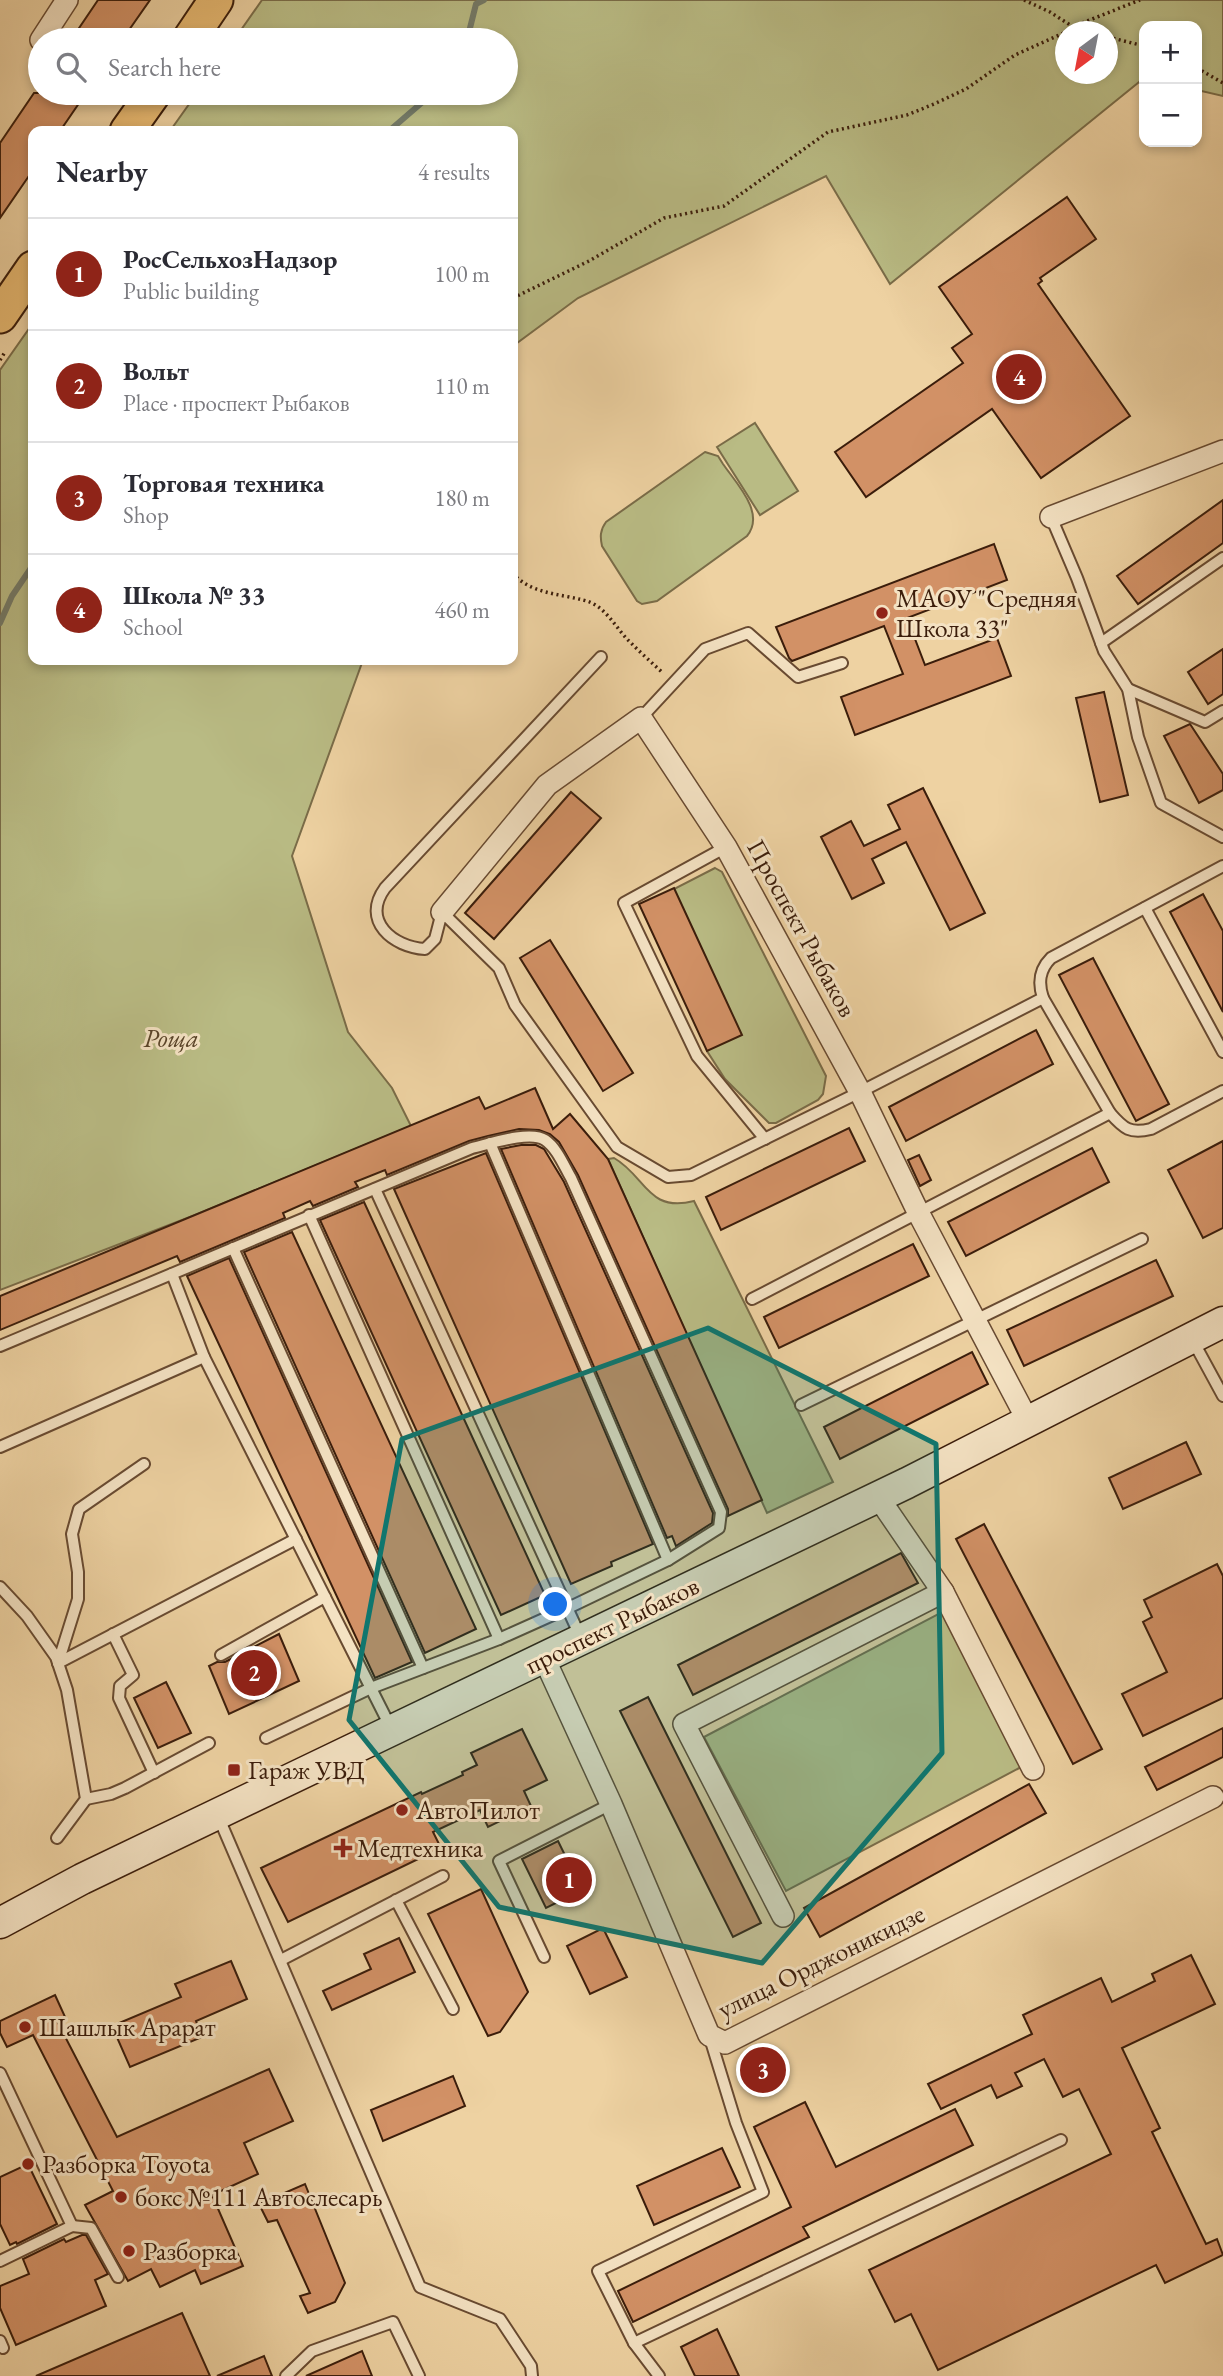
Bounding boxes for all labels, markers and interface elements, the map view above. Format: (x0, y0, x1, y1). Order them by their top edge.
north arrow (1055, 21, 1118, 84)
map controls (1139, 21, 1202, 147)
button: + (1139, 21, 1202, 84)
search box (28, 28, 518, 105)
icon: search (52, 48, 90, 86)
text: Search here (108, 50, 221, 84)
button: − (1139, 84, 1202, 147)
text: Nearby (56, 152, 148, 191)
text: 4 results (418, 157, 490, 187)
text: РосСельхозНадзор (123, 242, 337, 276)
text: 1 (73, 259, 85, 289)
text: 100 m (434, 259, 490, 289)
text: Public building (123, 276, 259, 306)
pin: 4 (996, 351, 1042, 403)
text: Вольт (123, 354, 189, 388)
text: 2 (73, 371, 85, 401)
text: 110 m (434, 371, 490, 401)
text: Place · проспект Рыбаков (123, 388, 350, 418)
text: Торговая техника (123, 466, 324, 500)
text: 3 (73, 483, 85, 513)
text: 180 m (434, 483, 490, 513)
text: Shop (123, 500, 169, 530)
text: Школа № 33 (123, 578, 266, 612)
place label: МАОУ "Средняя Школа 33" (896, 581, 1077, 645)
text: 4 (73, 595, 85, 625)
text: 460 m (434, 595, 490, 625)
marker: МАОУ "Средняя Школа 33" (874, 605, 890, 621)
text: School (123, 612, 183, 642)
street label: Проспект Рыбаков (739, 833, 865, 1023)
park label: Роща (143, 1021, 199, 1055)
street label: проспект Рыбаков (519, 1568, 705, 1682)
your location (538, 1587, 572, 1621)
pin: 2 (231, 1647, 277, 1699)
place label: Гараж УВД (248, 1753, 365, 1787)
marker: Гараж УВД (226, 1762, 242, 1778)
place label: АвтоПилот (415, 1793, 540, 1827)
marker: АвтоПилот (394, 1802, 410, 1818)
place label: Медтехника (357, 1831, 484, 1865)
marker: Медтехника (335, 1840, 351, 1856)
pin: 1 (546, 1854, 592, 1906)
street label: улица Орджоникидзе (712, 1896, 930, 2026)
place label: Шашлык Арарат (39, 2010, 216, 2044)
marker: Шашлык Арарат (17, 2019, 33, 2035)
pin: 3 (740, 2044, 786, 2096)
place label: Разборка Toyota (42, 2147, 211, 2181)
marker: Разборка Toyota (20, 2156, 36, 2172)
place label: бокс №111 Автослесарь (135, 2180, 382, 2214)
marker: бокс №111 Автослесарь (113, 2189, 129, 2205)
place label: Разборка (143, 2234, 238, 2268)
marker: Разборка (121, 2243, 137, 2259)

